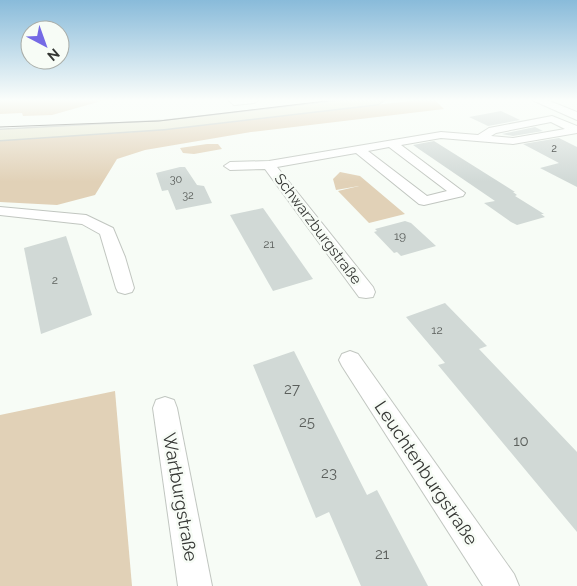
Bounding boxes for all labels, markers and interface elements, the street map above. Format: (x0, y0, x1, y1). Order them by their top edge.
north arrow (20, 20, 70, 70)
text: N (44, 45, 63, 64)
house number: 2 (551, 142, 557, 155)
street label: Schwarzburgstraße (271, 170, 366, 288)
house number: 30 (170, 173, 183, 186)
house number: 32 (182, 189, 194, 202)
house number: 19 (394, 229, 406, 243)
house number: 21 (263, 237, 275, 251)
house number: 2 (52, 273, 58, 287)
house number: 12 (431, 323, 443, 337)
house number: 27 (284, 380, 300, 398)
street label: Leuchtenburgstraße (370, 397, 483, 549)
house number: 25 (299, 413, 315, 431)
street label: Wartburgstraße (159, 431, 202, 563)
house number: 10 (513, 432, 529, 450)
house number: 23 (321, 464, 337, 482)
house number: 21 (375, 545, 390, 563)

